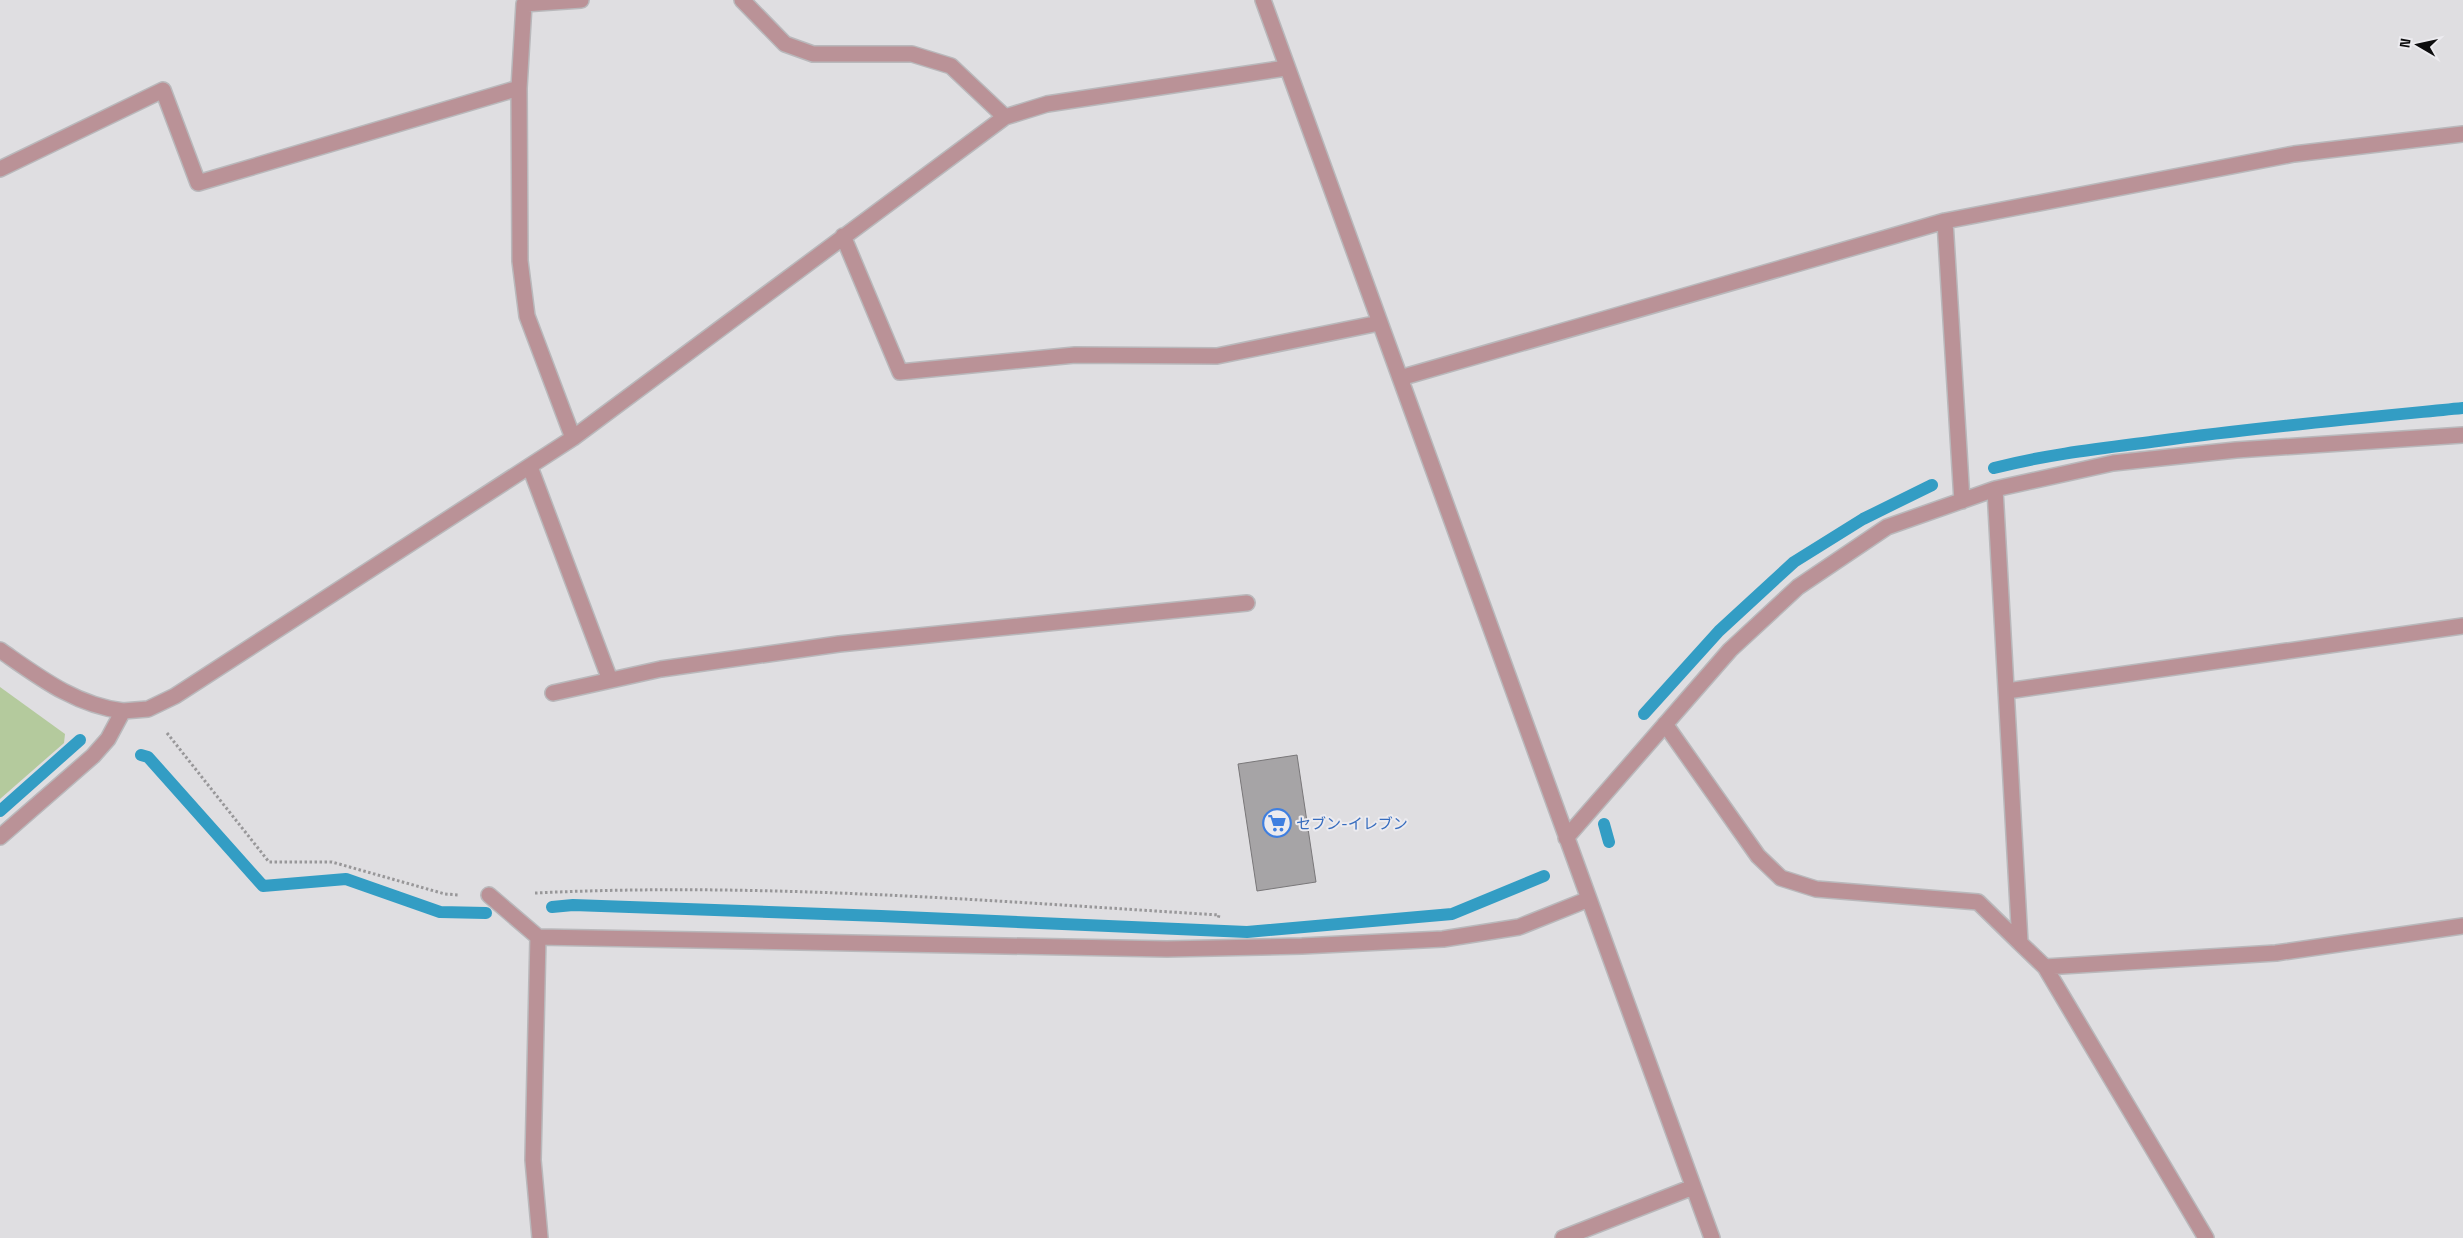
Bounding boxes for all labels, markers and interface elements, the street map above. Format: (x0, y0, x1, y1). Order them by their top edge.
north arrow (2393, 20, 2443, 70)
text: N (2396, 37, 2415, 49)
supermarket icon: セブン-イレブン (1262, 808, 1292, 838)
place label: セブン-イレブン (1296, 814, 1408, 833)

